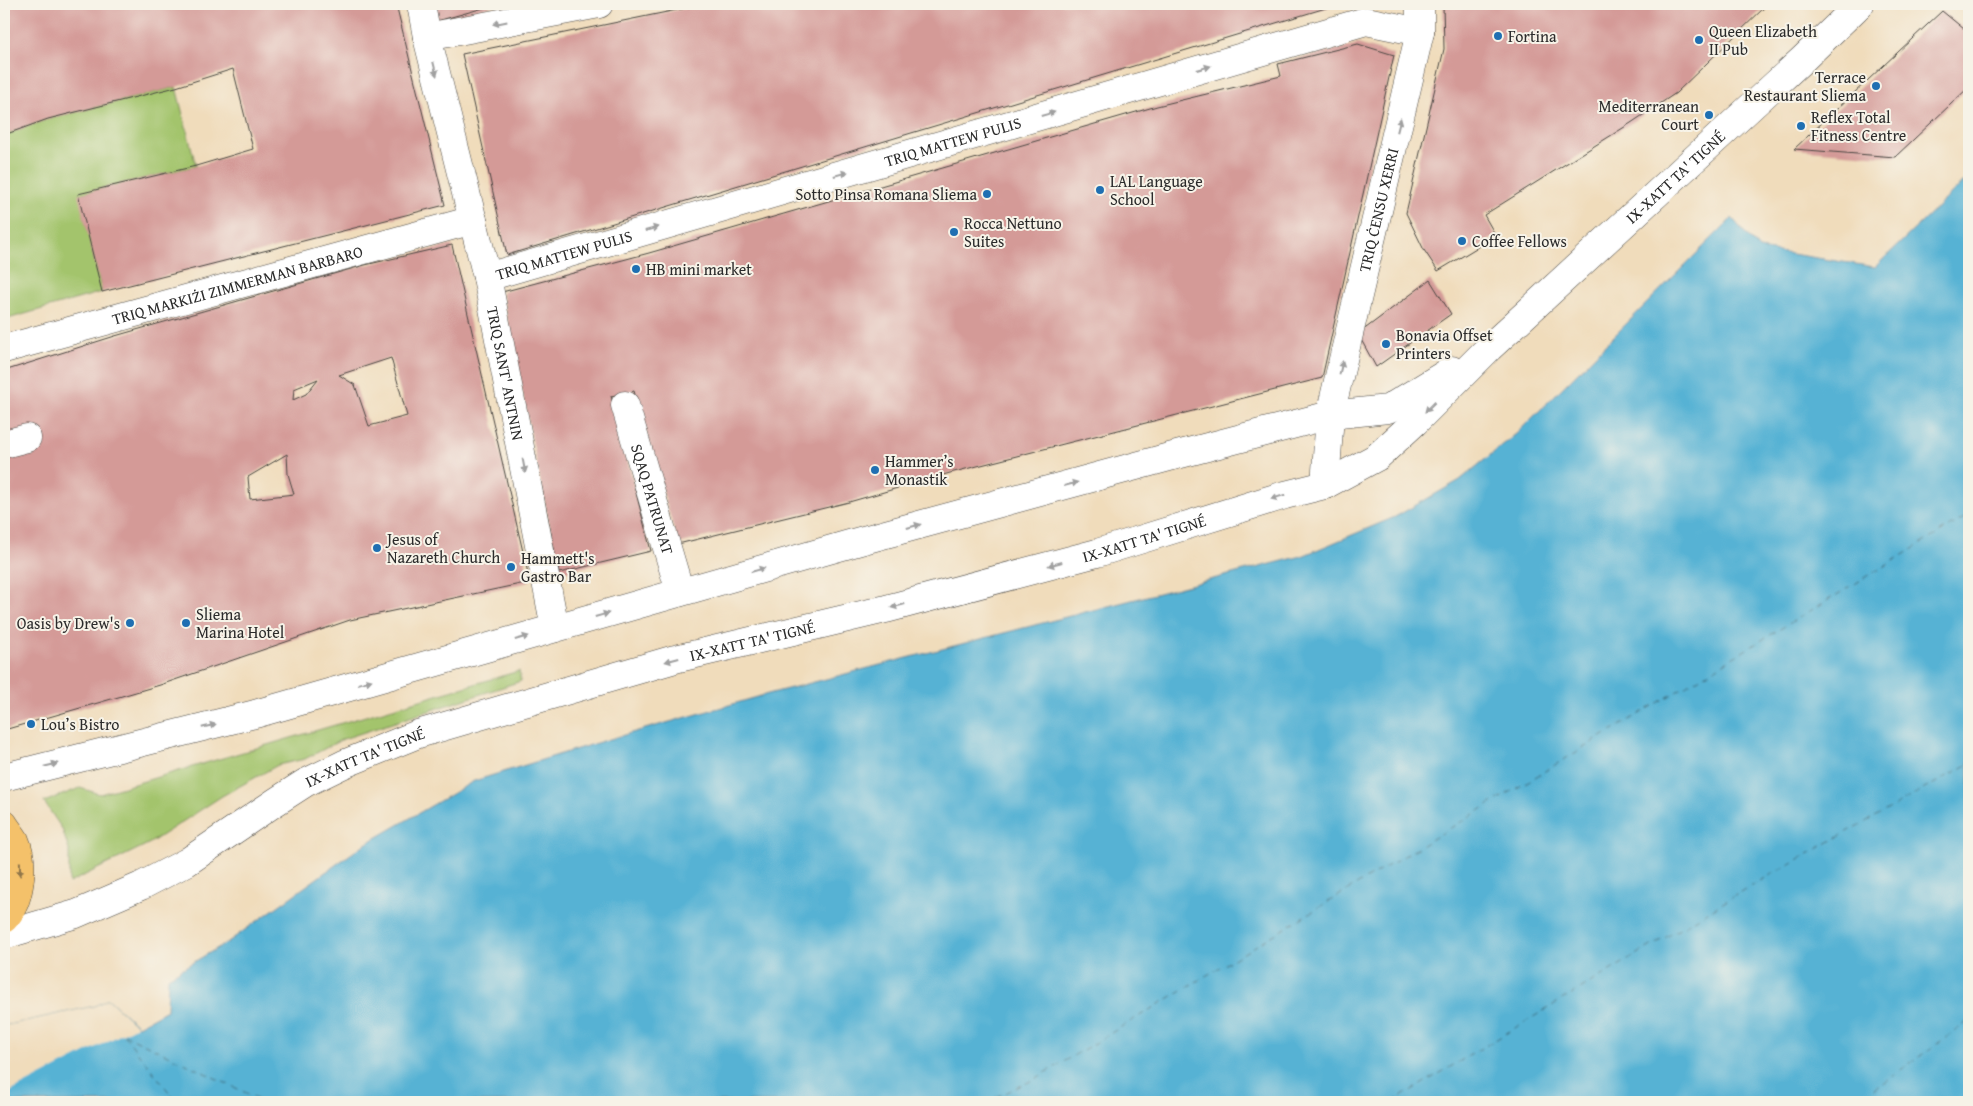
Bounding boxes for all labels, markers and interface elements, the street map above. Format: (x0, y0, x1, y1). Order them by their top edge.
one-way arrow (492, 19, 508, 27)
place label: Queen Elizabeth II Pub (1709, 19, 1817, 61)
place label: Fortina (1508, 24, 1557, 48)
marker: Fortina (1492, 30, 1504, 42)
marker: Queen Elizabeth II Pub (1693, 34, 1705, 46)
one-way arrow (431, 61, 439, 76)
one-way arrow (1196, 64, 1211, 72)
place label: Terrace Restaurant Sliema (1744, 65, 1866, 107)
marker: Terrace Restaurant Sliema (1870, 80, 1882, 92)
place label: Mediterranean Court (1599, 94, 1699, 136)
place label: Reflex Total Fitness Centre (1811, 105, 1906, 147)
one-way arrow (1040, 109, 1055, 117)
marker: Mediterranean Court (1703, 109, 1715, 121)
street label: TRIQ MATTEW PULIS (881, 110, 1024, 173)
one-way arrow (1395, 117, 1403, 132)
marker: Reflex Total Fitness Centre (1795, 120, 1807, 132)
street label: IX-XATT TA' TIGNÉ (1620, 125, 1730, 229)
street label: TRIQ ĊENSU XERRI (1352, 145, 1404, 274)
one-way arrow (834, 169, 849, 177)
place label: LAL Language School (1110, 169, 1203, 211)
place label: Sotto Pinsa Romana Sliema (796, 182, 977, 206)
marker: LAL Language School (1094, 184, 1106, 196)
marker: Sotto Pinsa Romana Sliema (981, 188, 993, 200)
place label: Rocca Nettuno Suites (964, 211, 1062, 253)
street label: TRIQ MATTEW PULIS (493, 223, 635, 286)
one-way arrow (644, 224, 659, 232)
marker: Rocca Nettuno Suites (948, 226, 960, 238)
place label: Coffee Fellows (1472, 229, 1567, 253)
marker: Coffee Fellows (1456, 235, 1468, 247)
street label: TRIQ MARKIŻI ZIMMERMAN BARBARO (109, 239, 366, 331)
place label: HB mini market (646, 257, 752, 281)
marker: HB mini market (630, 263, 642, 275)
street label: TRIQ SANT' ANTNIN (481, 304, 530, 443)
place label: Bonavia Offset Printers (1396, 323, 1493, 365)
marker: Bonavia Offset Printers (1380, 338, 1392, 350)
one-way arrow (1337, 360, 1345, 375)
one-way arrow (1424, 401, 1436, 413)
street label: SQAQ PATRUNAT (625, 441, 680, 557)
place label: Hammer’s Monastik (885, 449, 954, 491)
one-way arrow (520, 459, 528, 475)
marker: Hammer’s Monastik (869, 464, 881, 476)
one-way arrow (1064, 480, 1079, 488)
one-way arrow (1270, 494, 1285, 502)
street label: IX-XATT TA' TIGNÉ (1080, 508, 1209, 568)
one-way arrow (907, 522, 922, 530)
place label: Jesus of Nazareth Church (385, 527, 500, 569)
marker: Jesus of Nazareth Church (371, 542, 383, 554)
place label: Hammett's Gastro Bar (521, 546, 595, 588)
one-way arrow (1047, 560, 1062, 568)
marker: Hammett's Gastro Bar (505, 561, 517, 573)
one-way arrow (750, 566, 765, 574)
place label: Sliema Marina Hotel (196, 602, 285, 644)
one-way arrow (890, 602, 905, 610)
one-way arrow (594, 610, 609, 618)
place label: Oasis by Drew's (17, 611, 120, 635)
street label: IX-XATT TA' TIGNÉ (687, 614, 817, 667)
marker: Oasis by Drew's (124, 617, 136, 629)
marker: Sliema Marina Hotel (180, 617, 192, 629)
one-way arrow (514, 633, 529, 641)
one-way arrow (664, 657, 679, 665)
one-way arrow (358, 678, 373, 686)
place label: Lou’s Bistro (41, 712, 119, 736)
marker: Lou’s Bistro (25, 718, 37, 730)
one-way arrow (201, 721, 216, 729)
street label: IX-XATT TA' TIGNÉ (301, 721, 427, 793)
one-way arrow (44, 761, 59, 769)
one-way arrow (16, 861, 24, 877)

